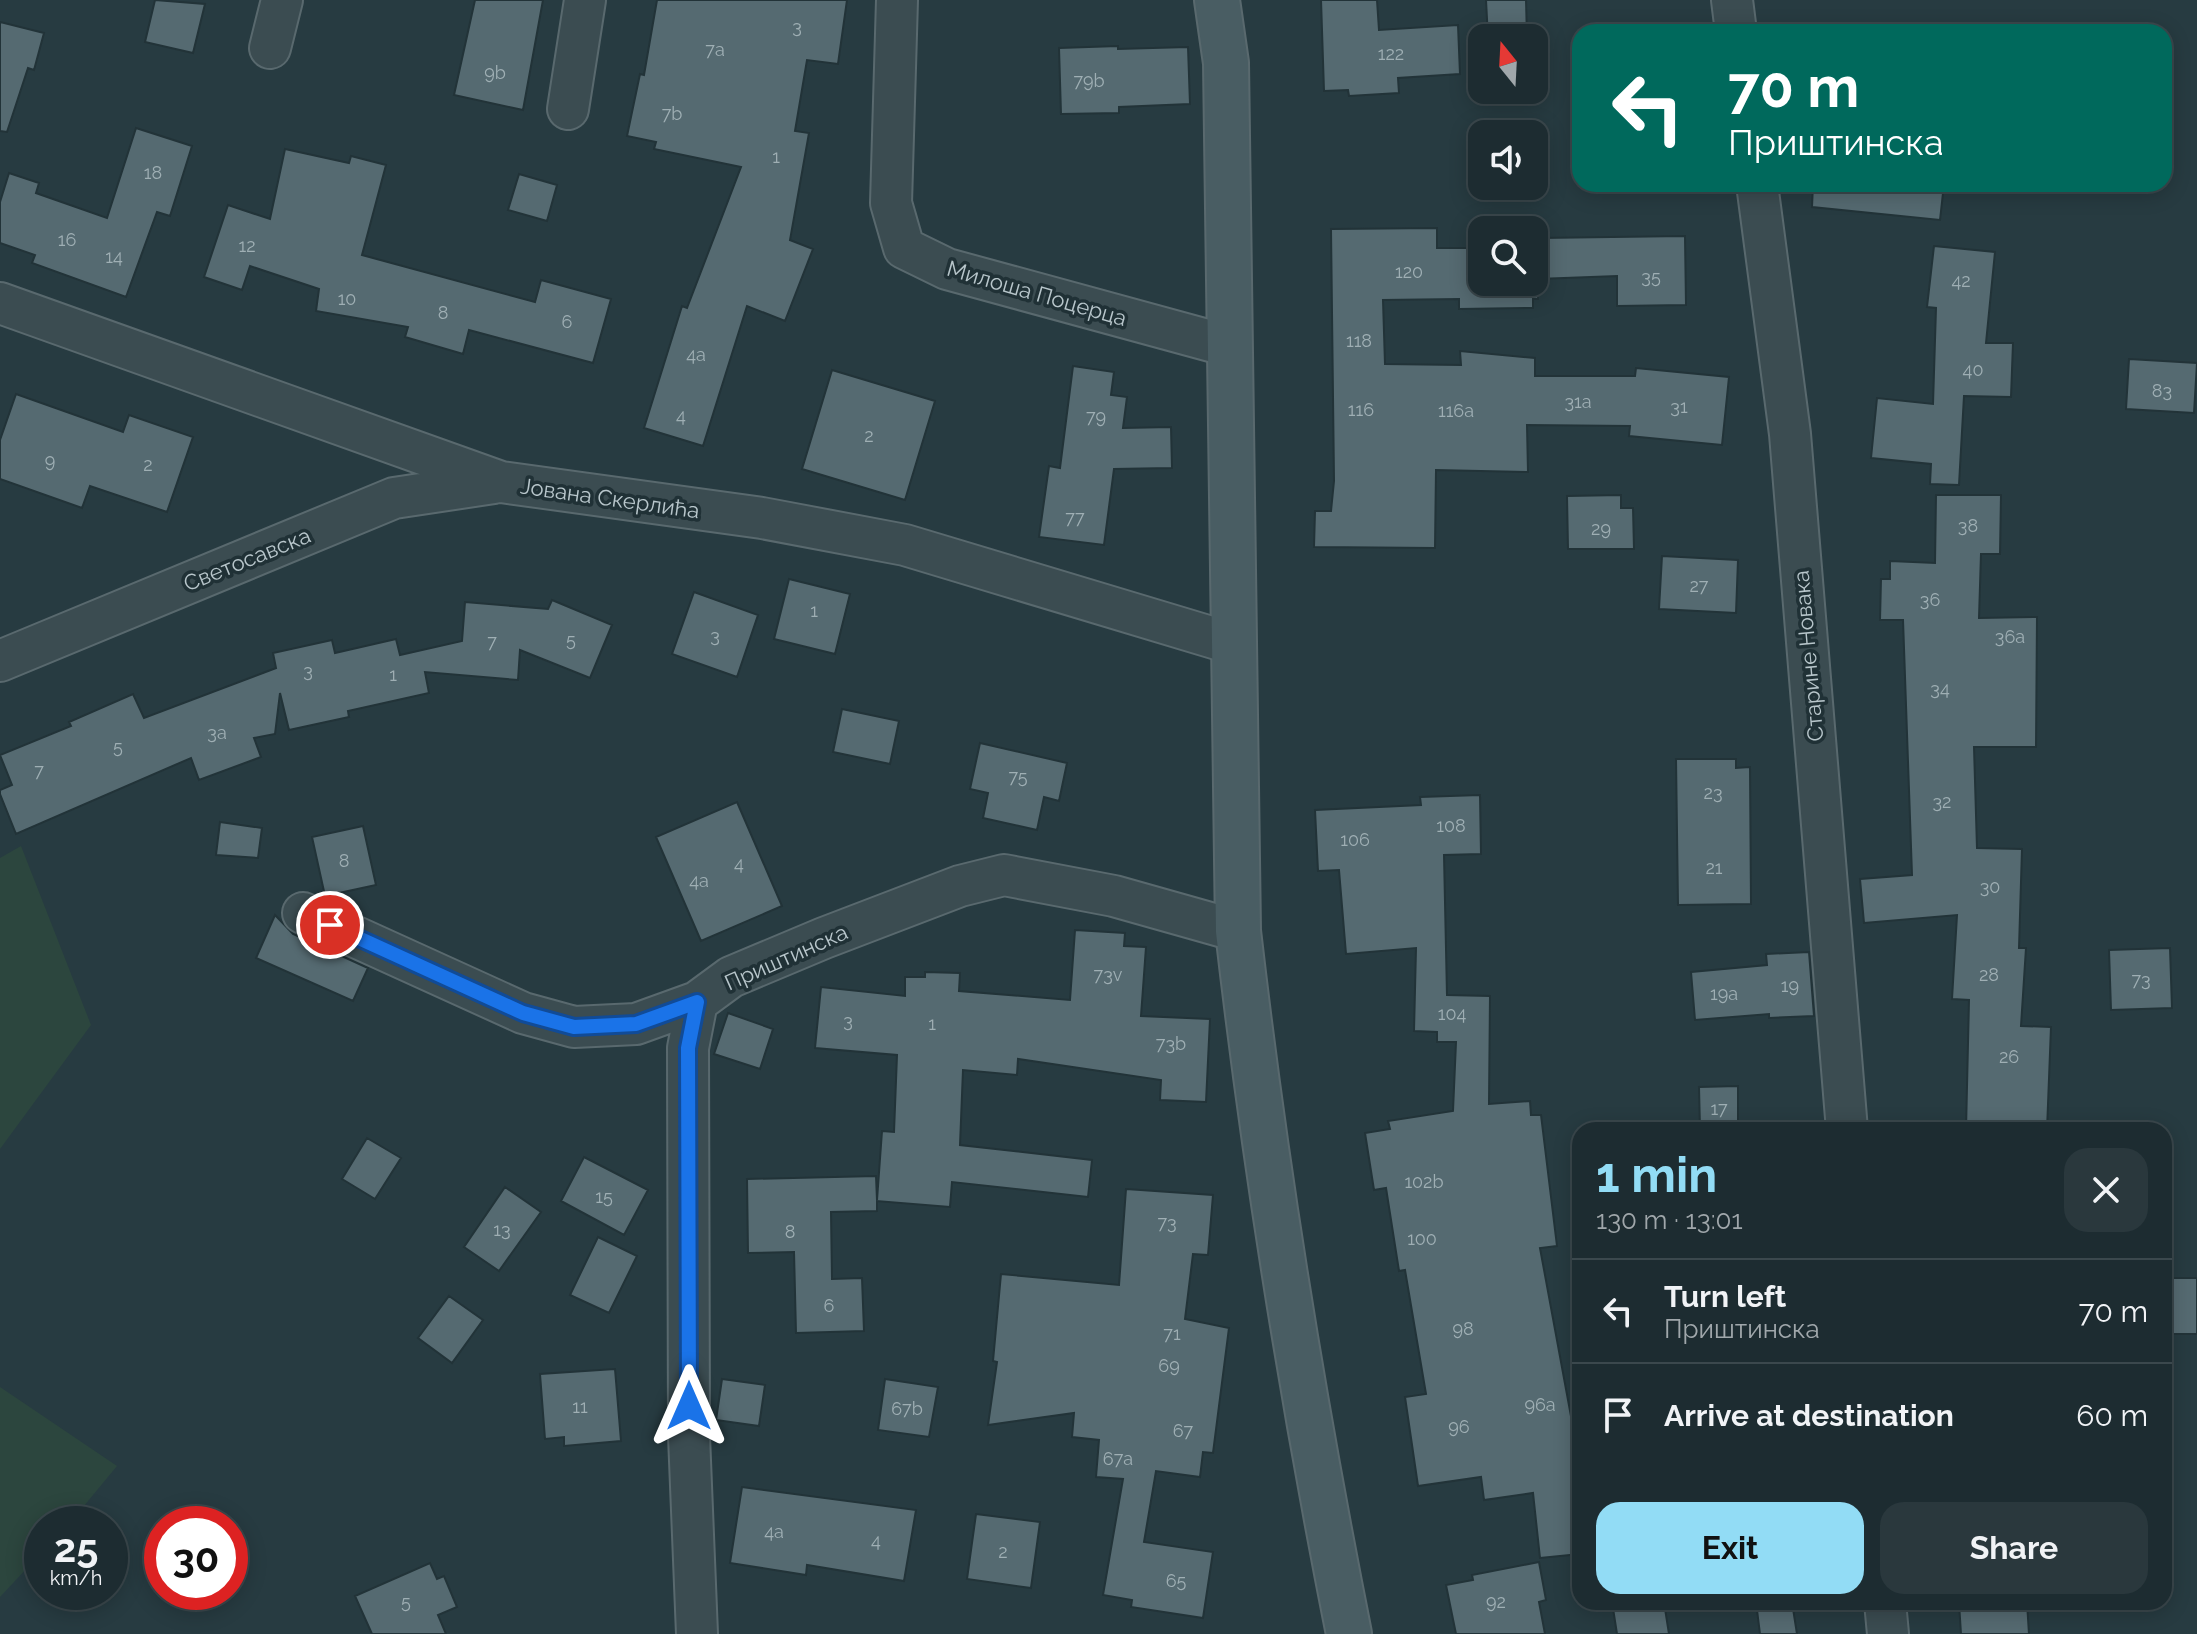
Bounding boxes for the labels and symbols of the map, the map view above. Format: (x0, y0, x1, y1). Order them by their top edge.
house number: 3 (792, 16, 802, 37)
north arrow (1468, 24, 1548, 104)
house number: 7a (705, 39, 725, 60)
house number: 122 (1378, 43, 1404, 64)
house number: 9b (484, 62, 506, 83)
house number: 79b (1073, 70, 1105, 91)
house number: 7b (662, 103, 682, 124)
house number: 1 (772, 146, 780, 167)
house number: 18 (144, 162, 162, 183)
house number: 16 (58, 229, 76, 250)
house number: 12 (238, 235, 256, 256)
house number: 14 (105, 246, 123, 267)
street label: Милоша Поцерца (944, 255, 1130, 331)
house number: 120 (1395, 261, 1423, 282)
house number: 35 (1641, 266, 1661, 287)
house number: 42 (1951, 270, 1971, 291)
house number: 10 (338, 288, 356, 309)
house number: 8 (438, 302, 448, 323)
house number: 6 (562, 311, 573, 332)
house number: 118 (1346, 330, 1372, 351)
house number: 4a (686, 344, 706, 365)
house number: 40 (1963, 359, 1983, 380)
house number: 83 (2152, 380, 2172, 401)
house number: 31a (1564, 391, 1592, 412)
house number: 31 (1670, 396, 1688, 417)
house number: 116 (1348, 399, 1374, 420)
house number: 116a (1438, 400, 1474, 421)
house number: 4 (676, 405, 686, 426)
house number: 79 (1086, 406, 1106, 427)
house number: 2 (864, 425, 874, 446)
house number: 9 (45, 450, 55, 471)
house number: 2 (143, 454, 153, 475)
street label: Јована Скерлића (519, 473, 701, 523)
house number: 77 (1065, 507, 1085, 528)
house number: 38 (1958, 515, 1978, 536)
house number: 29 (1591, 518, 1611, 539)
street label: Светосавска (180, 522, 314, 596)
street label: Старине Новака (1788, 569, 1828, 743)
house number: 27 (1689, 575, 1709, 596)
house number: 36 (1920, 589, 1940, 610)
house number: 1 (810, 600, 818, 621)
house number: 3 (710, 625, 720, 646)
house number: 36a (1995, 626, 2025, 647)
house number: 5 (566, 629, 576, 650)
house number: 7 (487, 631, 497, 652)
house number: 3 (303, 660, 313, 681)
house number: 1 (389, 664, 397, 685)
house number: 34 (1930, 678, 1950, 699)
house number: 3a (207, 722, 227, 743)
house number: 5 (113, 736, 123, 757)
house number: 7 (34, 760, 44, 781)
house number: 75 (1008, 766, 1028, 787)
house number: 23 (1704, 782, 1723, 803)
house number: 32 (1933, 791, 1952, 812)
house number: 108 (1436, 815, 1466, 836)
house number: 106 (1340, 829, 1370, 850)
house number: 8 (339, 850, 349, 871)
house number: 4 (734, 853, 744, 874)
house number: 21 (1705, 857, 1723, 878)
house number: 4a (689, 870, 709, 891)
house number: 30 (1980, 876, 2000, 897)
pin (296, 891, 364, 959)
street label: Приштинска (721, 918, 851, 996)
house number: 73v (1094, 964, 1123, 985)
house number: 28 (1979, 964, 1999, 985)
house number: 73 (2131, 969, 2151, 990)
house number: 19 (1781, 975, 1799, 996)
house number: 19a (1710, 983, 1738, 1004)
house number: 104 (1438, 1003, 1466, 1024)
house number: 3 (843, 1010, 853, 1031)
house number: 1 (928, 1013, 936, 1034)
house number: 73b (1156, 1033, 1186, 1054)
house number: 26 (1999, 1046, 2019, 1067)
house number: 17 (1710, 1098, 1728, 1119)
house number: 102b (1404, 1171, 1444, 1192)
house number: 15 (595, 1186, 613, 1207)
house number: 73 (1157, 1212, 1177, 1233)
house number: 13 (493, 1219, 511, 1240)
house number: 8 (785, 1221, 795, 1242)
house number: 100 (1407, 1228, 1437, 1249)
house number: 6 (824, 1295, 835, 1316)
house number: 98 (1452, 1318, 1474, 1339)
house number: 71 (1163, 1323, 1181, 1344)
house number: 69 (1158, 1355, 1180, 1376)
position arrow (647, 1364, 731, 1448)
house number: 96a (1524, 1394, 1556, 1415)
house number: 11 (572, 1396, 588, 1417)
house number: 67b (891, 1398, 923, 1419)
house number: 96 (1448, 1416, 1470, 1437)
house number: 67 (1173, 1420, 1194, 1441)
house number: 67a (1103, 1448, 1133, 1469)
speed limit sign: 30 (144, 1506, 248, 1610)
house number: 4a (764, 1521, 784, 1542)
house number: 4 (871, 1530, 881, 1551)
house number: 2 (998, 1541, 1008, 1562)
house number: 65 (1166, 1570, 1187, 1591)
house number: 5 (401, 1591, 411, 1612)
house number: 92 (1486, 1591, 1506, 1612)

